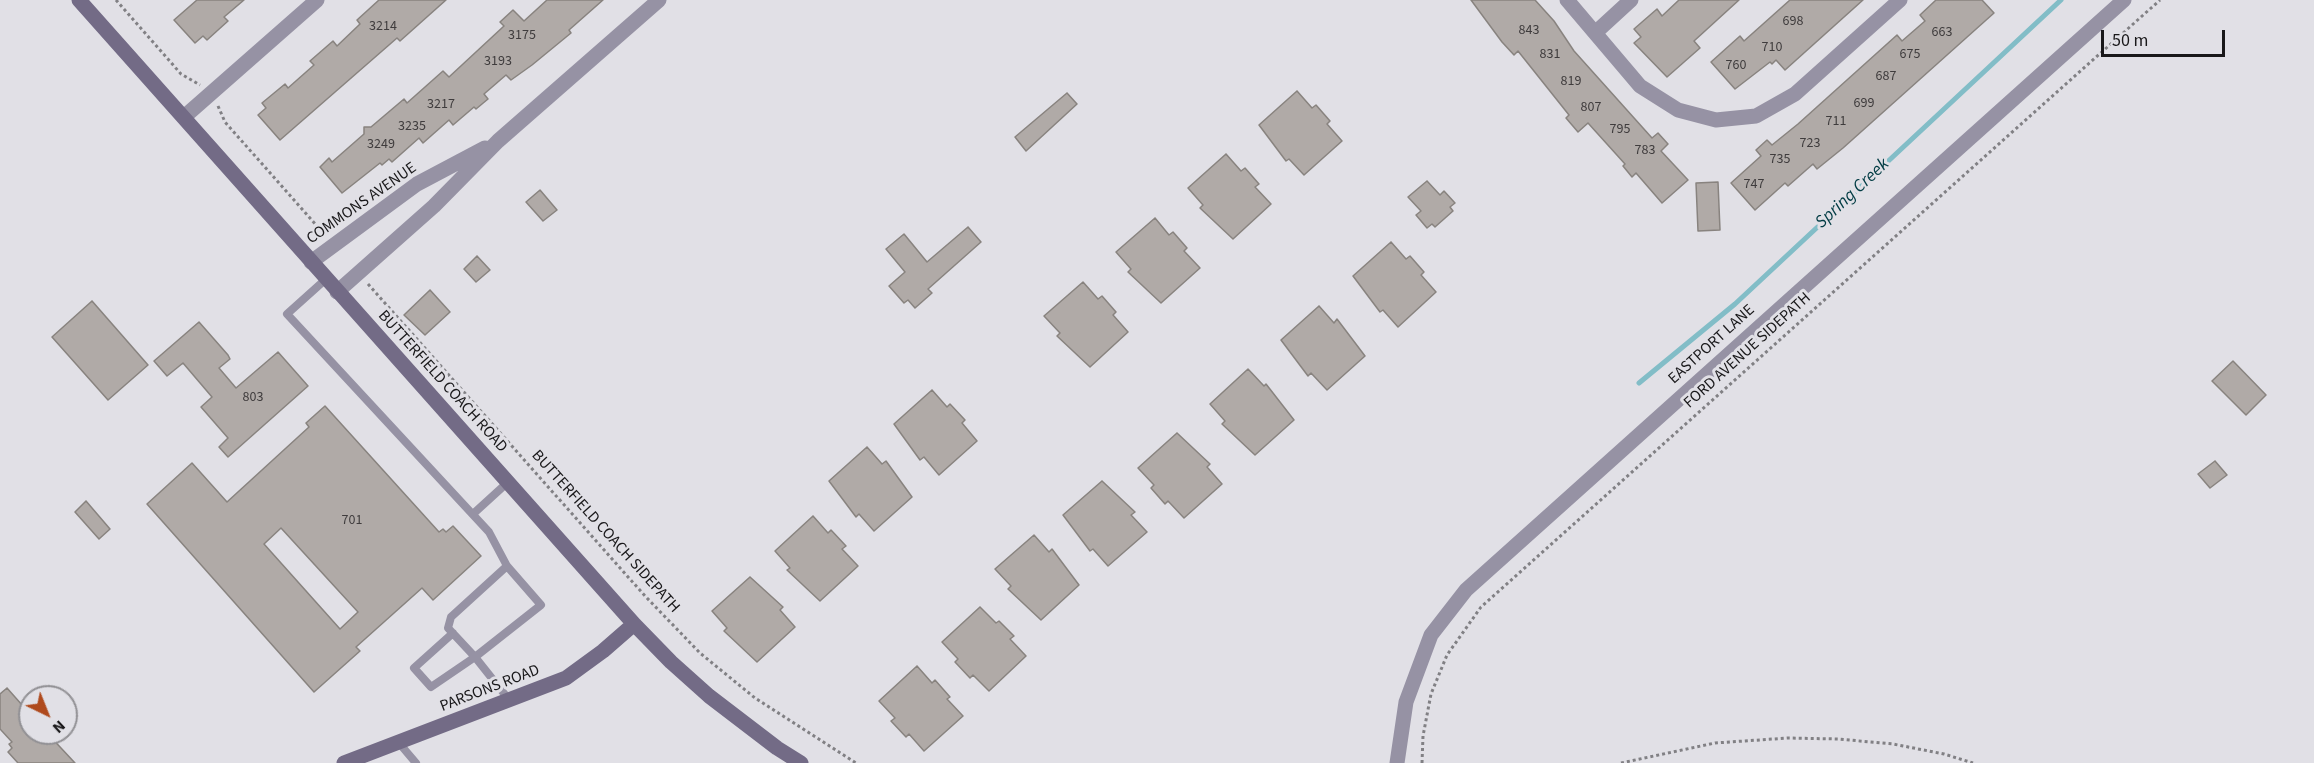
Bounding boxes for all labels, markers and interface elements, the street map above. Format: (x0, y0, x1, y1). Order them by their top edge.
house number: 698 (1783, 14, 1803, 30)
scale bar (2104, 18, 2228, 56)
house number: 3214 (369, 19, 397, 35)
house number: 843 (1519, 23, 1539, 39)
house number: 663 (1932, 25, 1952, 41)
house number: 3175 (508, 28, 536, 44)
text: 50 m (2112, 28, 2148, 53)
house number: 710 (1762, 40, 1782, 56)
house number: 831 (1540, 47, 1560, 63)
house number: 675 (1900, 47, 1920, 63)
house number: 3193 (484, 54, 512, 70)
house number: 760 (1726, 58, 1746, 74)
house number: 687 (1876, 69, 1896, 85)
house number: 819 (1561, 74, 1581, 90)
house number: 699 (1854, 96, 1874, 112)
house number: 3217 (427, 97, 455, 113)
house number: 807 (1581, 100, 1601, 116)
house number: 711 (1826, 114, 1846, 130)
house number: 3235 (398, 119, 426, 135)
house number: 795 (1610, 122, 1630, 138)
house number: 723 (1800, 136, 1820, 152)
house number: 3249 (367, 137, 395, 153)
house number: 783 (1635, 143, 1655, 159)
house number: 735 (1770, 152, 1790, 168)
water label: Spring Creek (1811, 154, 1895, 234)
street label: COMMONS AVENUE (303, 159, 421, 249)
house number: 747 (1744, 177, 1764, 193)
street label: FORD AVENUE SIDEPATH (1681, 289, 1815, 413)
street label: EASTPORT LANE (1665, 301, 1759, 389)
street label: BUTTERFIELD COACH ROAD (373, 307, 511, 457)
house number: 803 (243, 390, 263, 406)
street label: BUTTERFIELD COACH SIDEPATH (527, 447, 683, 617)
house number: 701 (342, 513, 362, 529)
street label: PARSONS ROAD (437, 661, 543, 717)
north arrow (18, 685, 78, 745)
text: N (48, 715, 70, 738)

